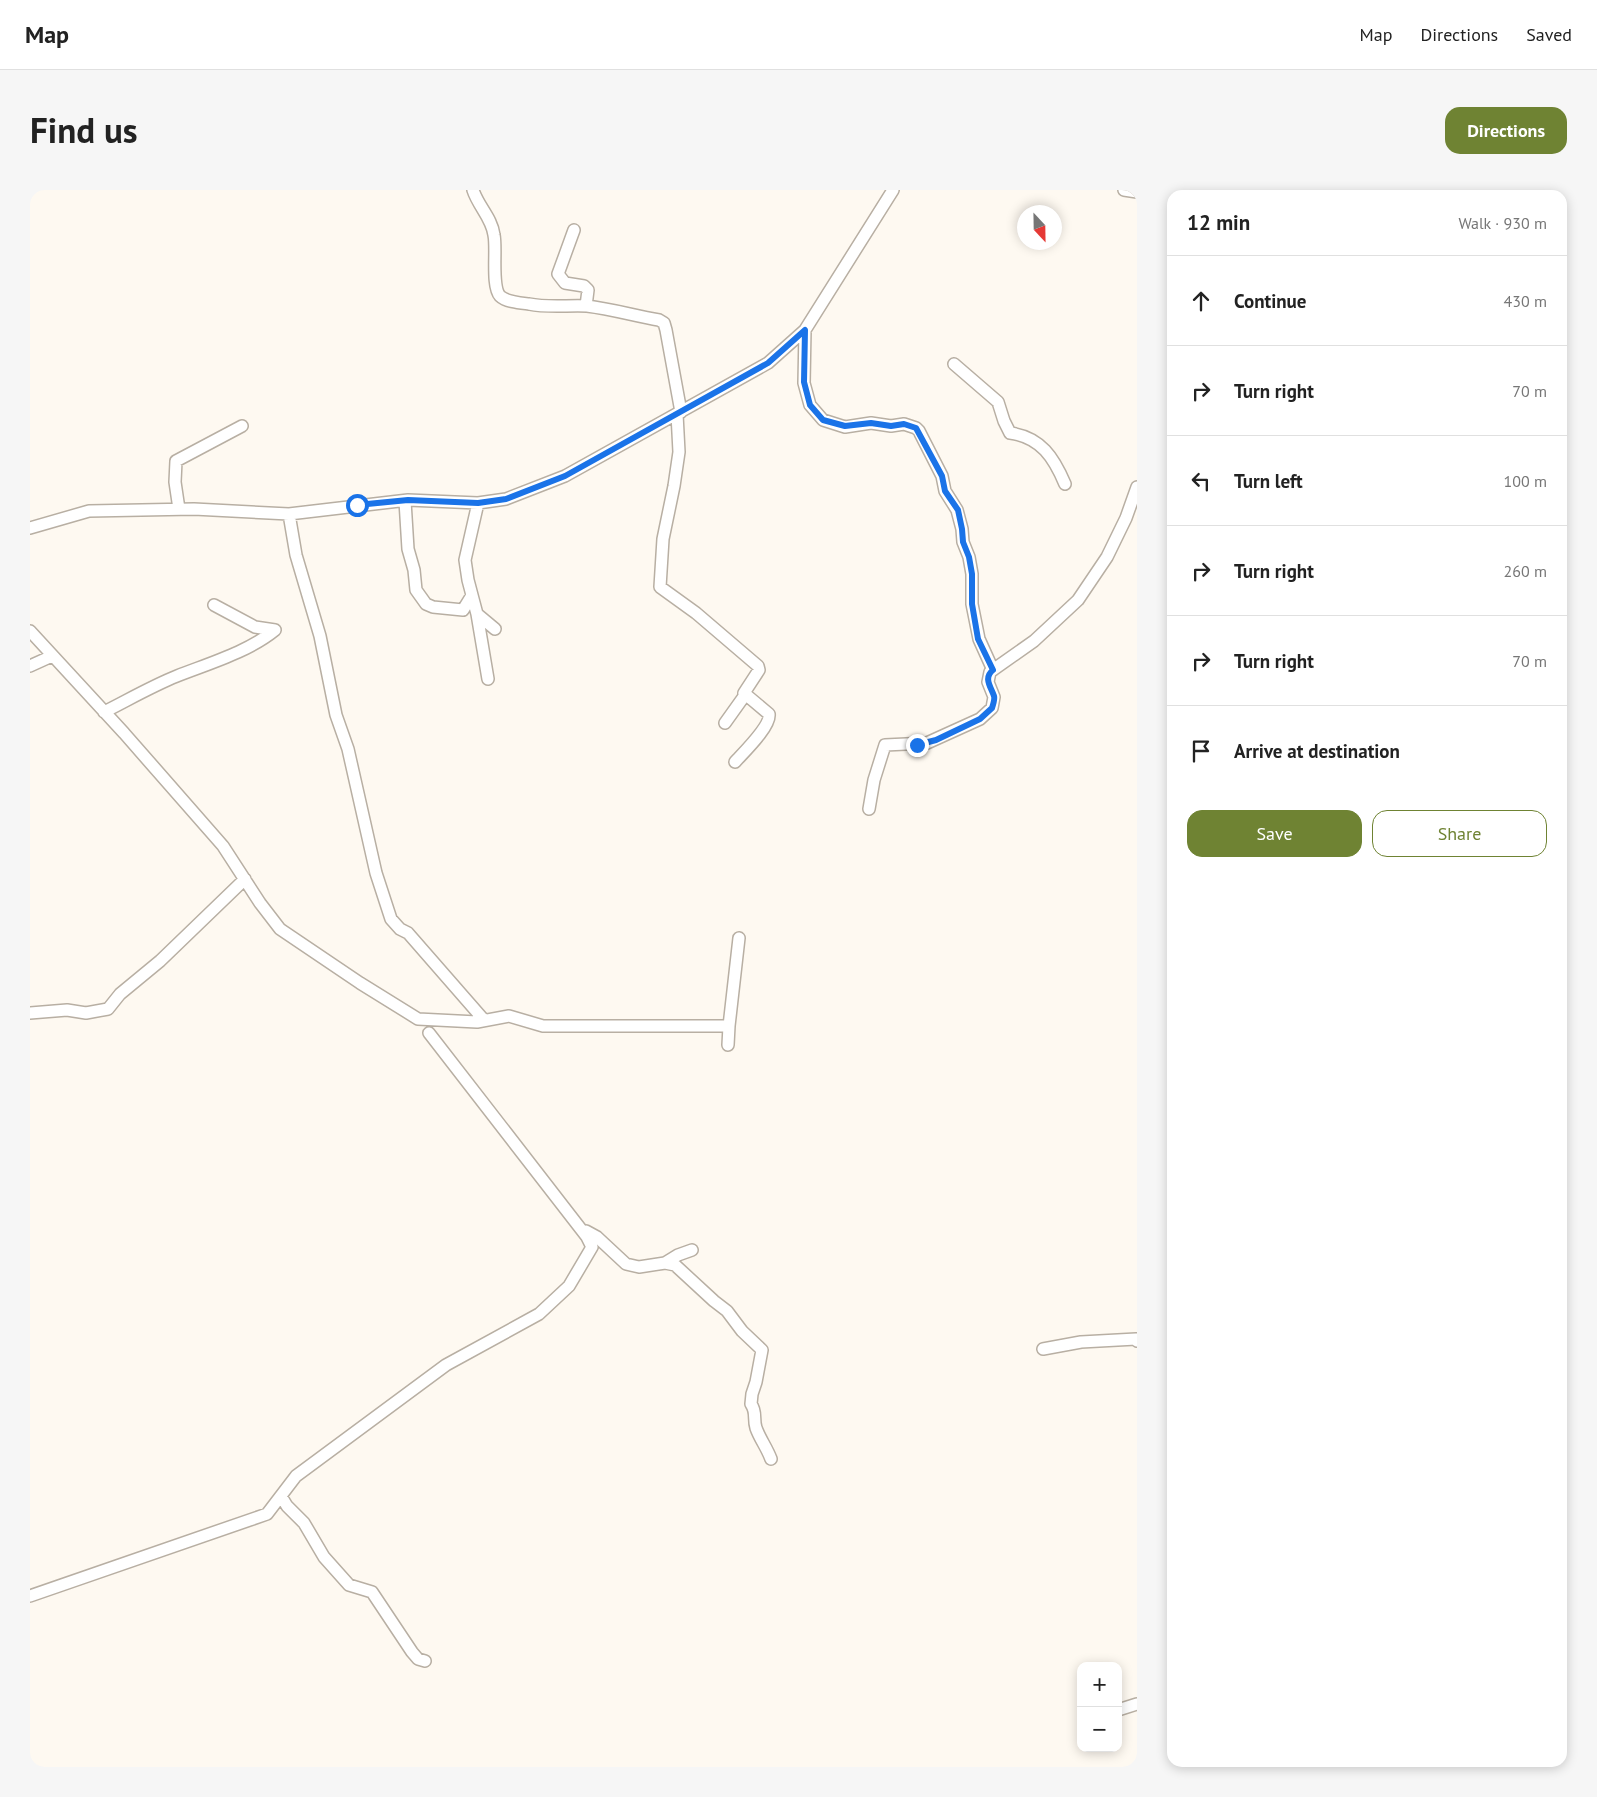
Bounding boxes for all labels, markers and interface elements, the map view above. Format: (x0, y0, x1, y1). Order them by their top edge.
text: Map (25, 19, 69, 50)
text: Map (1360, 23, 1392, 46)
text: Directions (1420, 23, 1498, 46)
text: Saved (1526, 23, 1572, 46)
text: Find us (30, 107, 138, 153)
button: Directions (1445, 107, 1567, 154)
north arrow (1017, 205, 1062, 250)
text: 12 min (1187, 209, 1250, 236)
text: Walk · 930 m (1458, 213, 1547, 233)
icon: ahead (1187, 287, 1215, 315)
text: Continue (1234, 289, 1306, 313)
text: 430 m (1504, 291, 1547, 311)
icon: right (1187, 377, 1215, 405)
text: Turn right (1234, 379, 1314, 403)
text: 70 m (1512, 381, 1547, 401)
icon: left (1187, 467, 1215, 495)
text: Turn left (1234, 469, 1303, 493)
text: 100 m (1504, 471, 1547, 491)
route start (346, 494, 369, 517)
icon: right (1187, 557, 1215, 585)
text: Turn right (1234, 559, 1314, 583)
text: 260 m (1504, 561, 1547, 581)
icon: right (1187, 647, 1215, 675)
text: Turn right (1234, 649, 1314, 673)
text: 70 m (1512, 651, 1547, 671)
route end (906, 734, 929, 757)
icon: arrive (1187, 737, 1215, 765)
text: Arrive at destination (1234, 739, 1400, 763)
button: Save (1187, 810, 1362, 857)
button: Share (1372, 810, 1547, 857)
map controls (1077, 1662, 1122, 1752)
button: + (1077, 1662, 1122, 1707)
button: − (1077, 1707, 1122, 1752)

